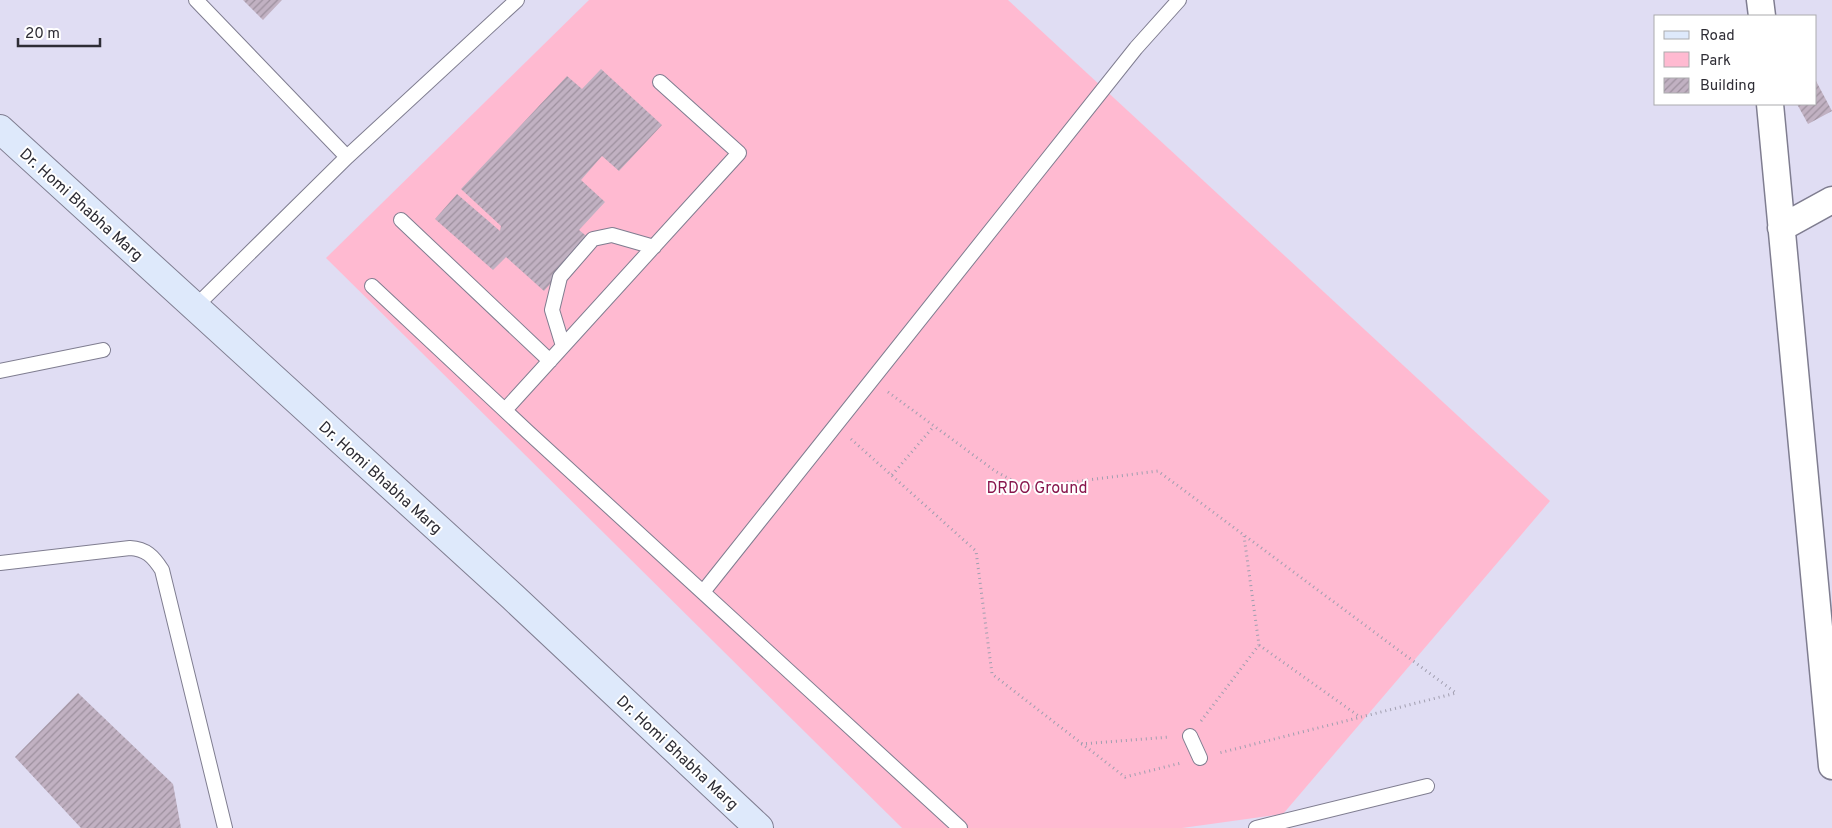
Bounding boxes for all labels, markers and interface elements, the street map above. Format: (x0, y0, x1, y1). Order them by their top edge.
scale bar (18, 15, 100, 47)
legend (1654, 15, 1817, 105)
text: 20 m (25, 25, 60, 44)
text: Road (1700, 27, 1735, 46)
text: Park (1700, 52, 1731, 71)
text: Building (1700, 77, 1755, 96)
street label: Dr. Homi Bhabha Marg (15, 145, 147, 266)
street label: Dr. Homi Bhabha Marg (314, 418, 446, 539)
park label: DRDO Ground (987, 479, 1087, 499)
street label: Dr. Homi Bhabha Marg (611, 692, 742, 815)

